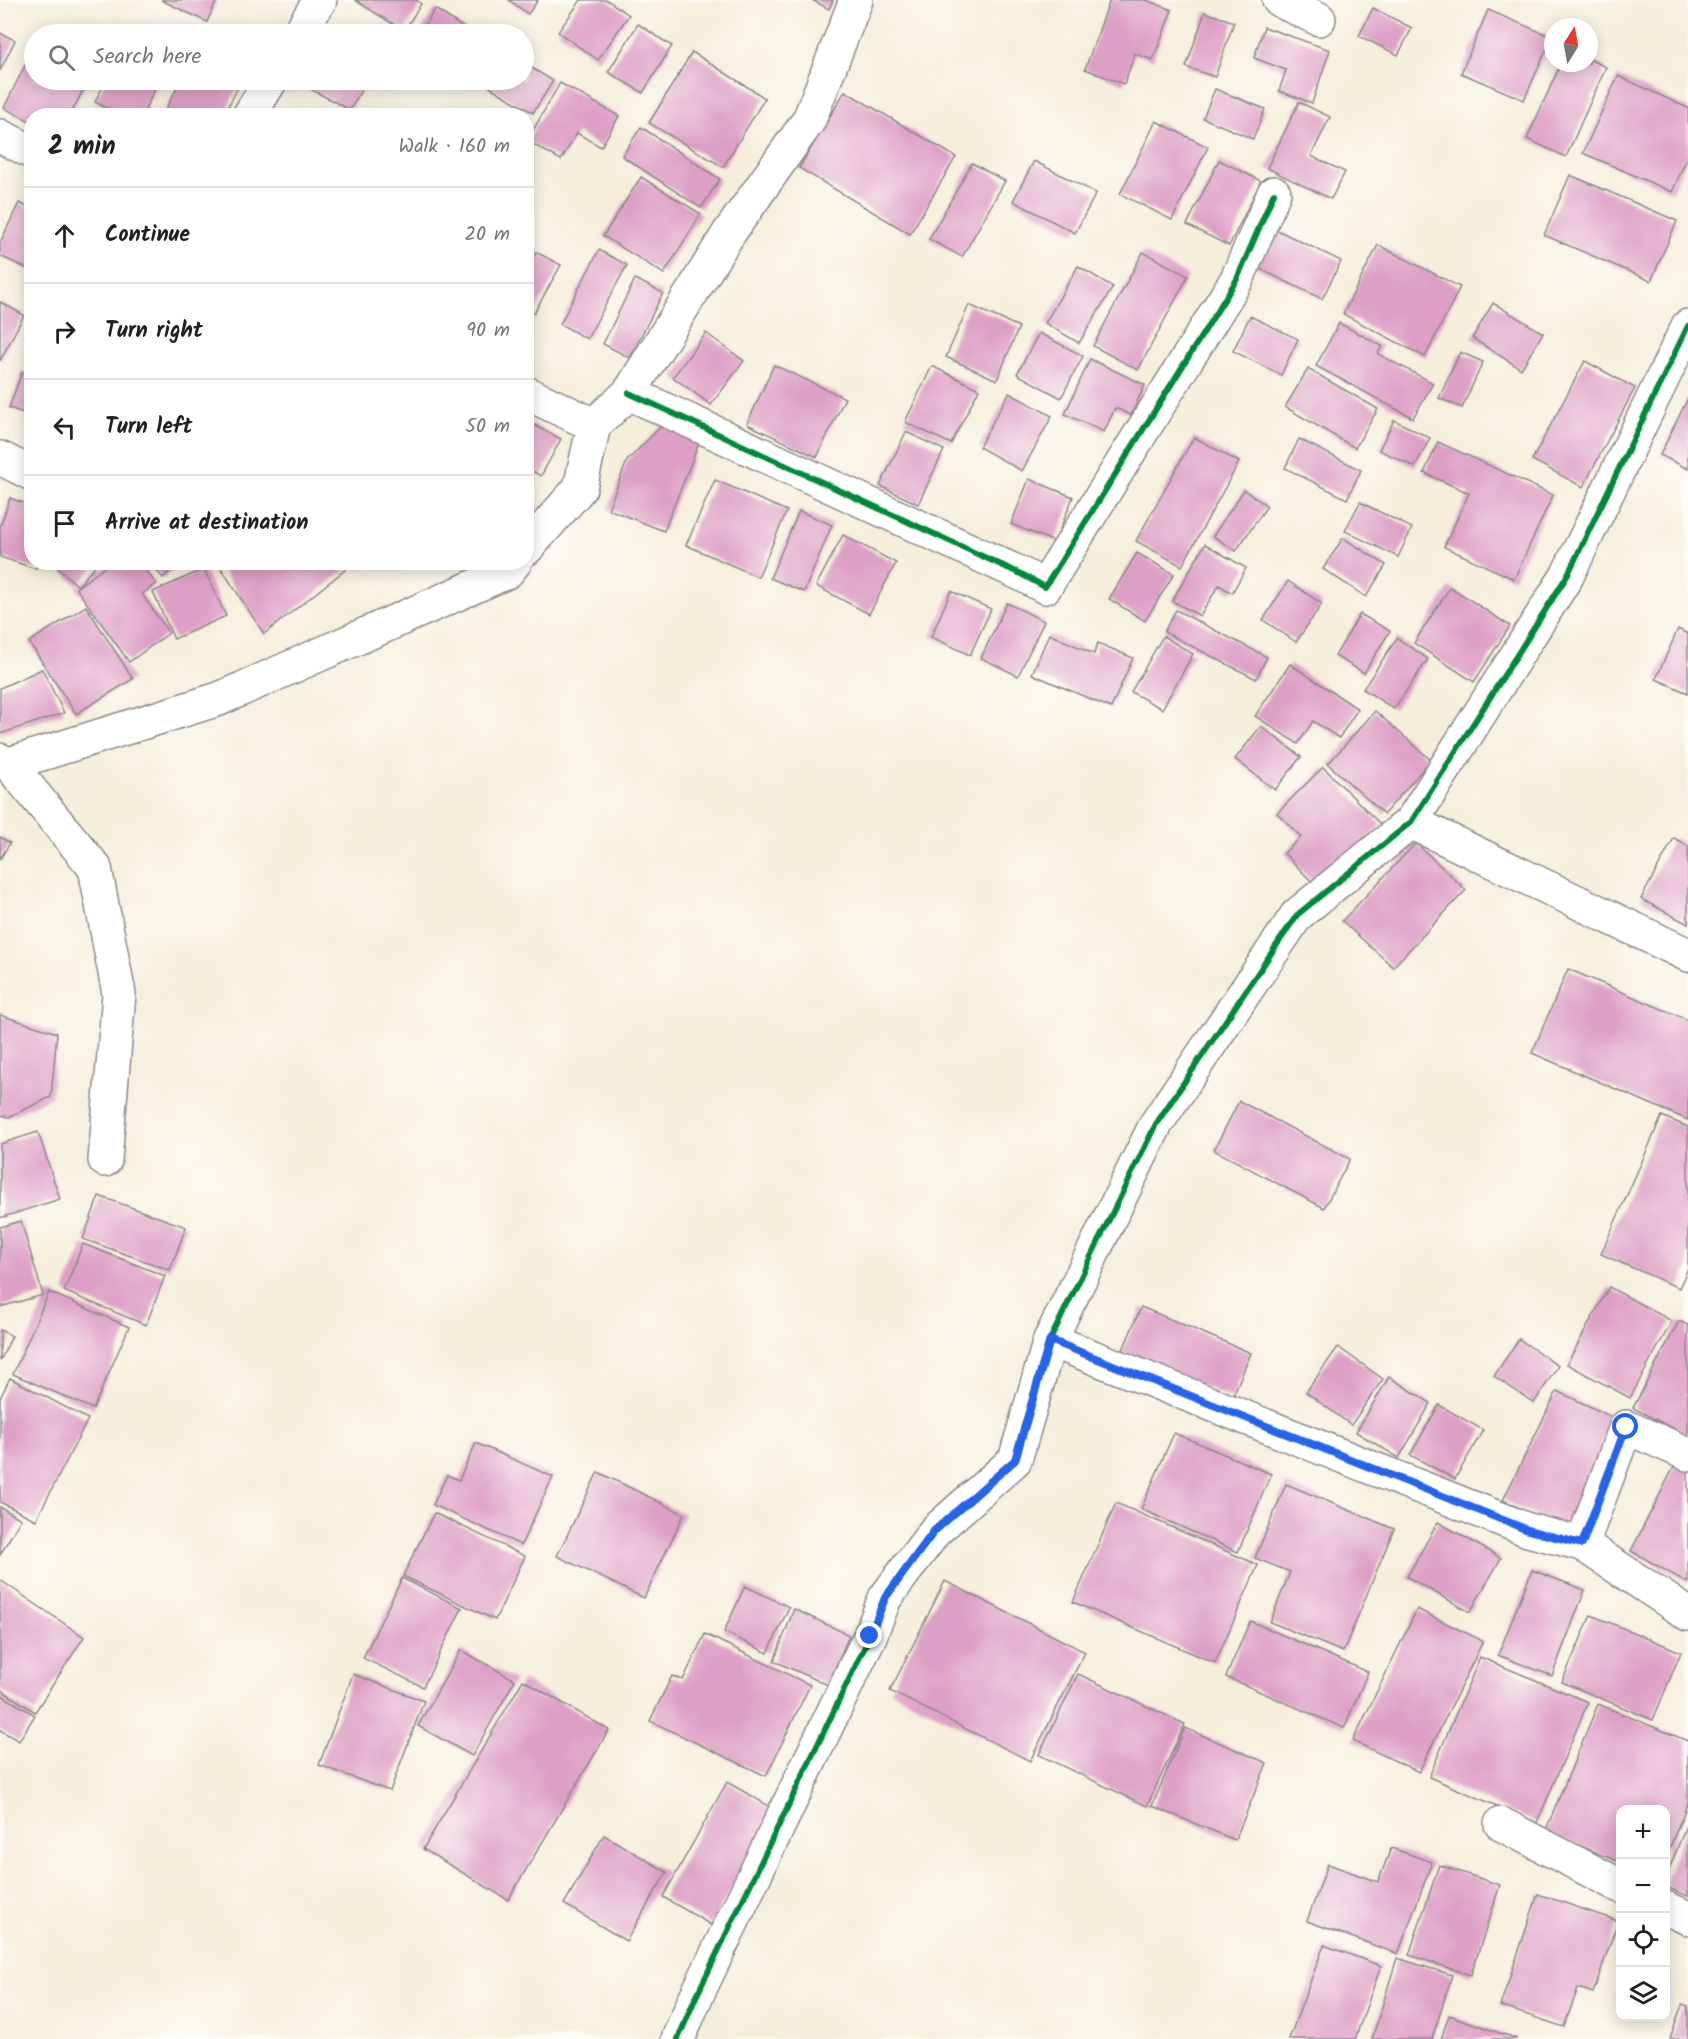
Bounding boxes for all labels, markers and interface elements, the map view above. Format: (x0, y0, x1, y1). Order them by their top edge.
north arrow (1544, 18, 1598, 72)
search box (24, 24, 534, 90)
text: Search here (93, 40, 201, 75)
icon: search (45, 41, 78, 74)
text: 2 min (48, 126, 116, 168)
text: Walk · 160 m (399, 131, 510, 163)
text: Continue (105, 218, 190, 253)
icon: ahead (48, 219, 81, 252)
text: 20 m (464, 219, 510, 251)
text: Turn right (105, 314, 203, 349)
icon: right (48, 315, 81, 348)
text: 90 m (466, 315, 510, 347)
text: Turn left (105, 410, 192, 445)
icon: left (48, 411, 81, 444)
text: 50 m (465, 411, 510, 443)
text: Arrive at destination (105, 506, 308, 541)
icon: arrive (48, 507, 81, 540)
route start (1612, 1413, 1638, 1439)
route end (856, 1622, 882, 1648)
map controls (1616, 1805, 1670, 2021)
button: + (1616, 1805, 1670, 1859)
button: − (1616, 1859, 1670, 1913)
button: locate (1616, 1913, 1670, 1967)
button: layers (1616, 1967, 1670, 2021)

